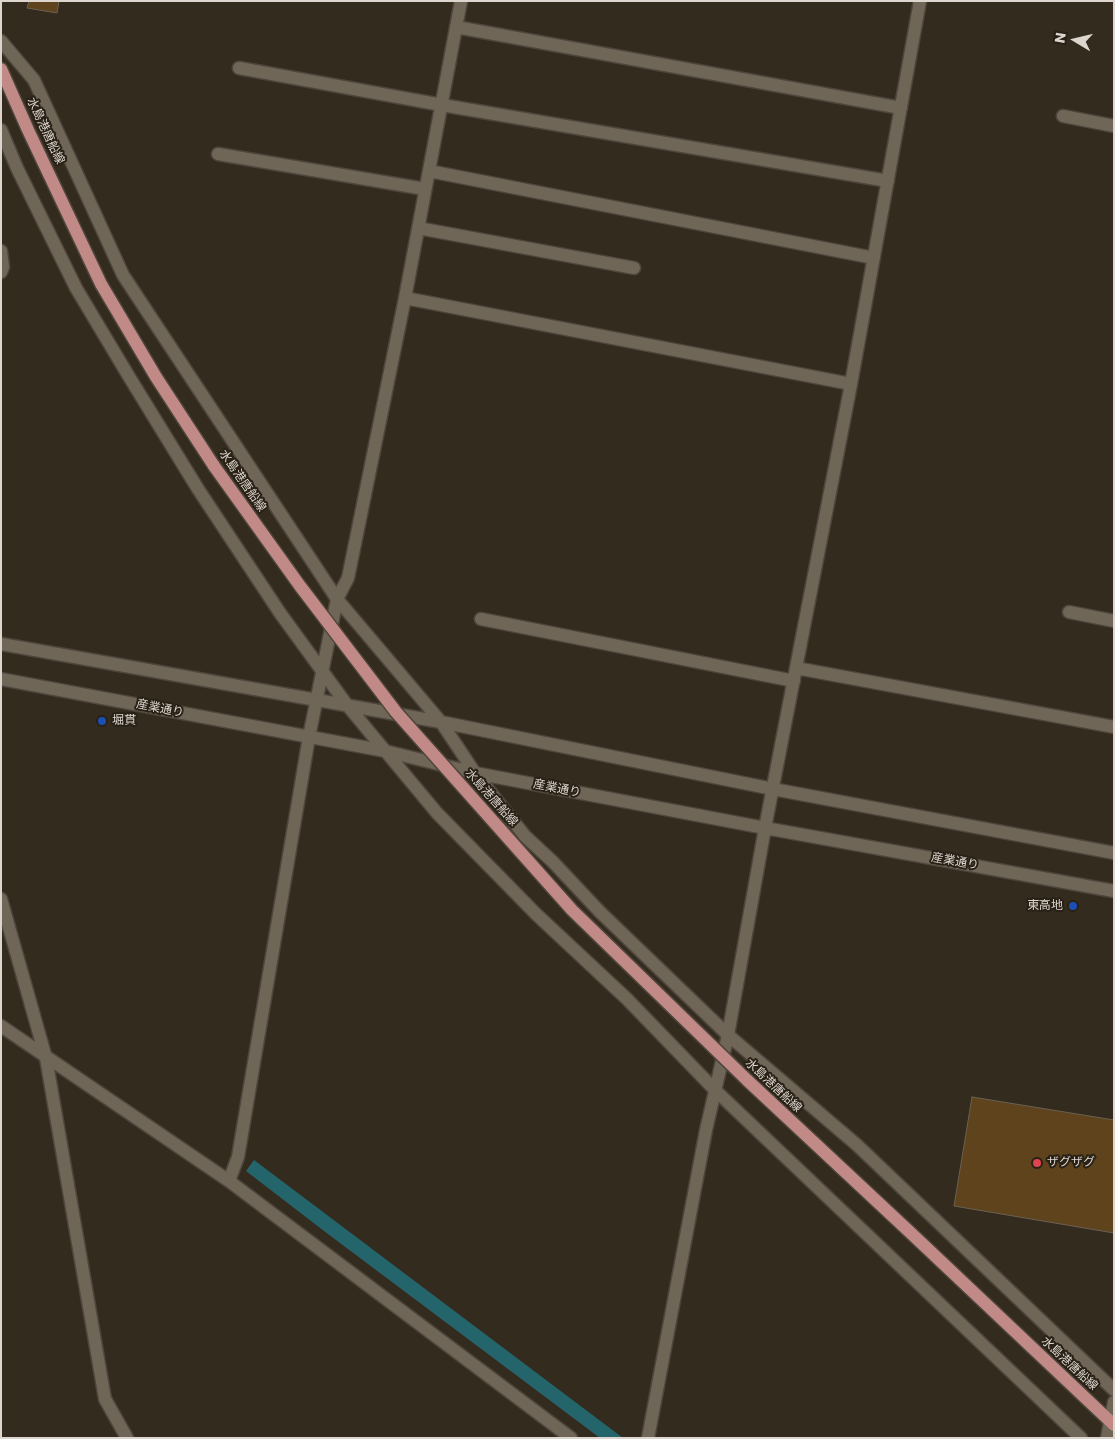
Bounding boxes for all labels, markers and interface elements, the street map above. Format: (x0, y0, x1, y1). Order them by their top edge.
north arrow (1050, 15, 1100, 65)
text: N (1049, 31, 1071, 44)
street label: 水島港唐船線 (23, 95, 67, 167)
street label: 水島港唐船線 (215, 447, 269, 515)
street label: 産業通り (135, 697, 185, 721)
place label: 堀貫 (112, 714, 136, 728)
marker: 堀貫 (96, 715, 108, 727)
street label: 水島港唐船線 (462, 766, 520, 830)
street label: 産業通り (532, 777, 582, 801)
street label: 産業通り (930, 851, 980, 873)
place label: 東高地 (1027, 899, 1063, 913)
marker: 東高地 (1067, 900, 1079, 912)
street label: 水島港唐船線 (742, 1056, 804, 1116)
place label: ザグザグ (1047, 1156, 1095, 1170)
marker: ザグザグ (1031, 1157, 1043, 1169)
street label: 水島港唐船線 (1038, 1334, 1100, 1394)

